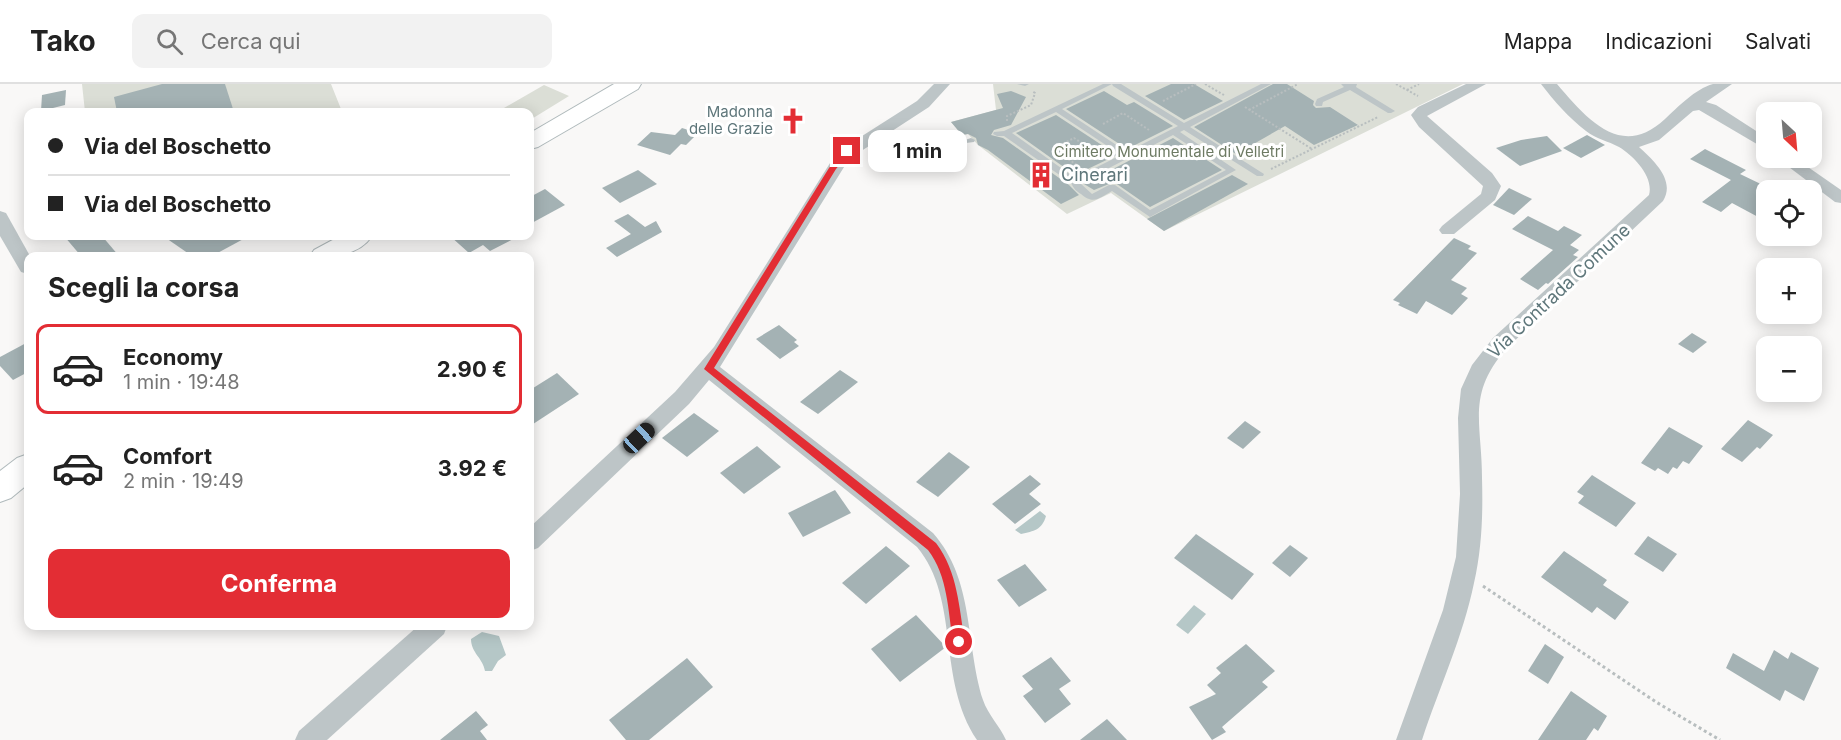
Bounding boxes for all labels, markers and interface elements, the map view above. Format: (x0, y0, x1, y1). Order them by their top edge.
search box (132, 14, 552, 68)
text: Tako (30, 24, 96, 58)
icon: search (153, 25, 186, 58)
text: Cerca qui (201, 28, 301, 54)
text: Mappa (1504, 29, 1572, 54)
text: Indicazioni (1605, 29, 1712, 54)
text: Salvati (1745, 29, 1811, 54)
place label: Madonna delle Grazie (689, 102, 773, 138)
north arrow (1756, 102, 1822, 168)
map controls (1756, 102, 1822, 402)
church icon: Madonna delle Grazie (778, 106, 808, 136)
callout: 1 min (868, 130, 967, 172)
text: Via del Boschetto (84, 133, 271, 159)
route end (833, 137, 860, 164)
text: 1 min (893, 139, 942, 163)
park label: Cimitero Monumentale di Velletri (1054, 142, 1284, 161)
building icon: Cinerari (1026, 160, 1056, 190)
place label: Cinerari (1061, 164, 1128, 185)
button: locate (1756, 180, 1822, 246)
text: Via del Boschetto (84, 191, 271, 217)
street label: Via Contrada Comune (1483, 219, 1634, 362)
button: + (1756, 258, 1822, 324)
text: Scegli la corsa (48, 271, 239, 304)
button: − (1756, 336, 1822, 402)
icon: car (51, 342, 105, 396)
text: Economy (123, 344, 223, 370)
text: 2.90 € (437, 356, 507, 382)
text: 1 min · 19:48 (123, 370, 240, 394)
car (620, 419, 658, 457)
icon: car (51, 441, 105, 495)
text: Comfort (123, 443, 212, 469)
text: 3.92 € (438, 455, 507, 481)
text: 2 min · 19:49 (123, 469, 244, 493)
button: Conferma (48, 549, 510, 618)
route start (945, 628, 972, 655)

